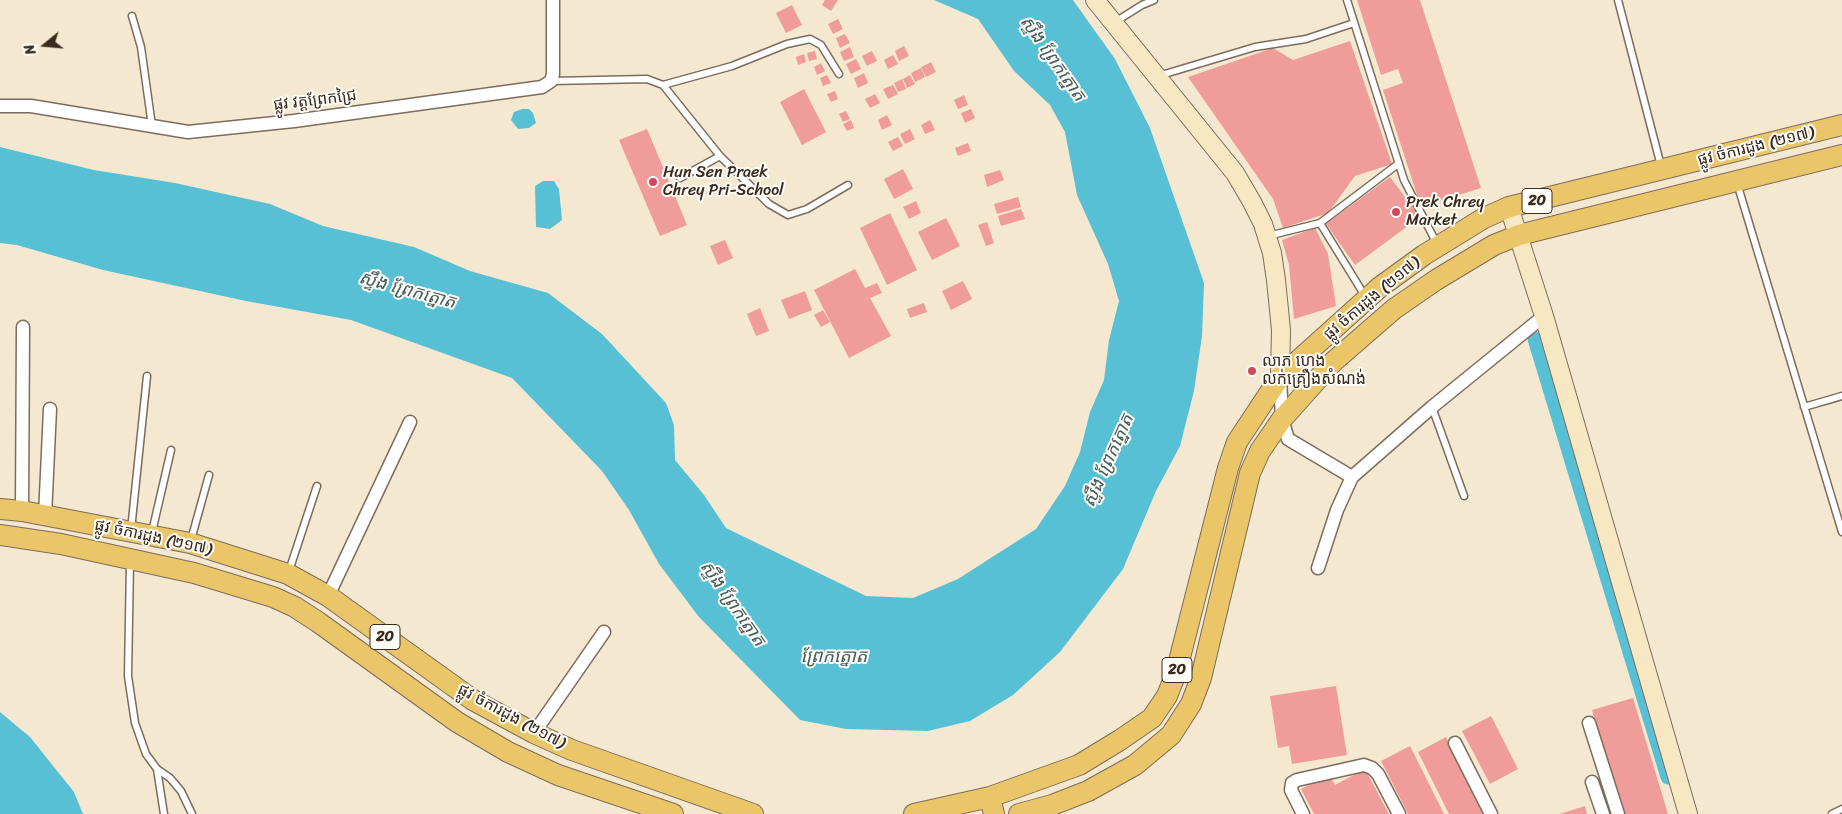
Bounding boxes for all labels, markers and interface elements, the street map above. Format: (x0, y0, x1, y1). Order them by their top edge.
water label: ស្ទឹង ព្រែកត្នោត (1015, 12, 1089, 106)
north arrow (20, 20, 70, 70)
text: N (17, 41, 44, 58)
street label: ផ្លូវ វត្តព្រែកជ្រៃ (272, 86, 358, 116)
street label: ផ្លូវ ចំការដូង (២១៧) (1696, 123, 1816, 171)
place label: Hun Sen Praek Chrey Pri-School (663, 163, 784, 201)
marker: Hun Sen Praek Chrey Pri-School (647, 176, 659, 188)
road number: 20 (1522, 188, 1552, 214)
place label: Prek Chrey Market (1406, 193, 1484, 231)
marker: Prek Chrey Market (1390, 206, 1402, 218)
street label: ផ្លូវ ចំការដូង (២១៧) (1320, 253, 1424, 345)
water label: ស្ទឹង ព្រែកត្នោត (356, 268, 458, 314)
place label: លាភ ហេង លក់គ្រឿងសំណង់ (1262, 352, 1366, 390)
marker: លាភ ហេង លក់គ្រឿងសំណង់ (1246, 365, 1258, 377)
water label: ស្ទឹង ព្រែកត្នោត (1079, 411, 1139, 511)
street label: ផ្លូវ ចំការដូង (២១៧) (93, 516, 213, 560)
water label: ស្ទឹង ព្រែកត្នោត (695, 557, 769, 651)
road number: 20 (370, 624, 400, 650)
water label: ព្រែកត្នោត (801, 646, 867, 668)
road number: 20 (1162, 658, 1192, 682)
street label: ផ្លូវ ចំការដូង (២១៧) (454, 681, 568, 753)

